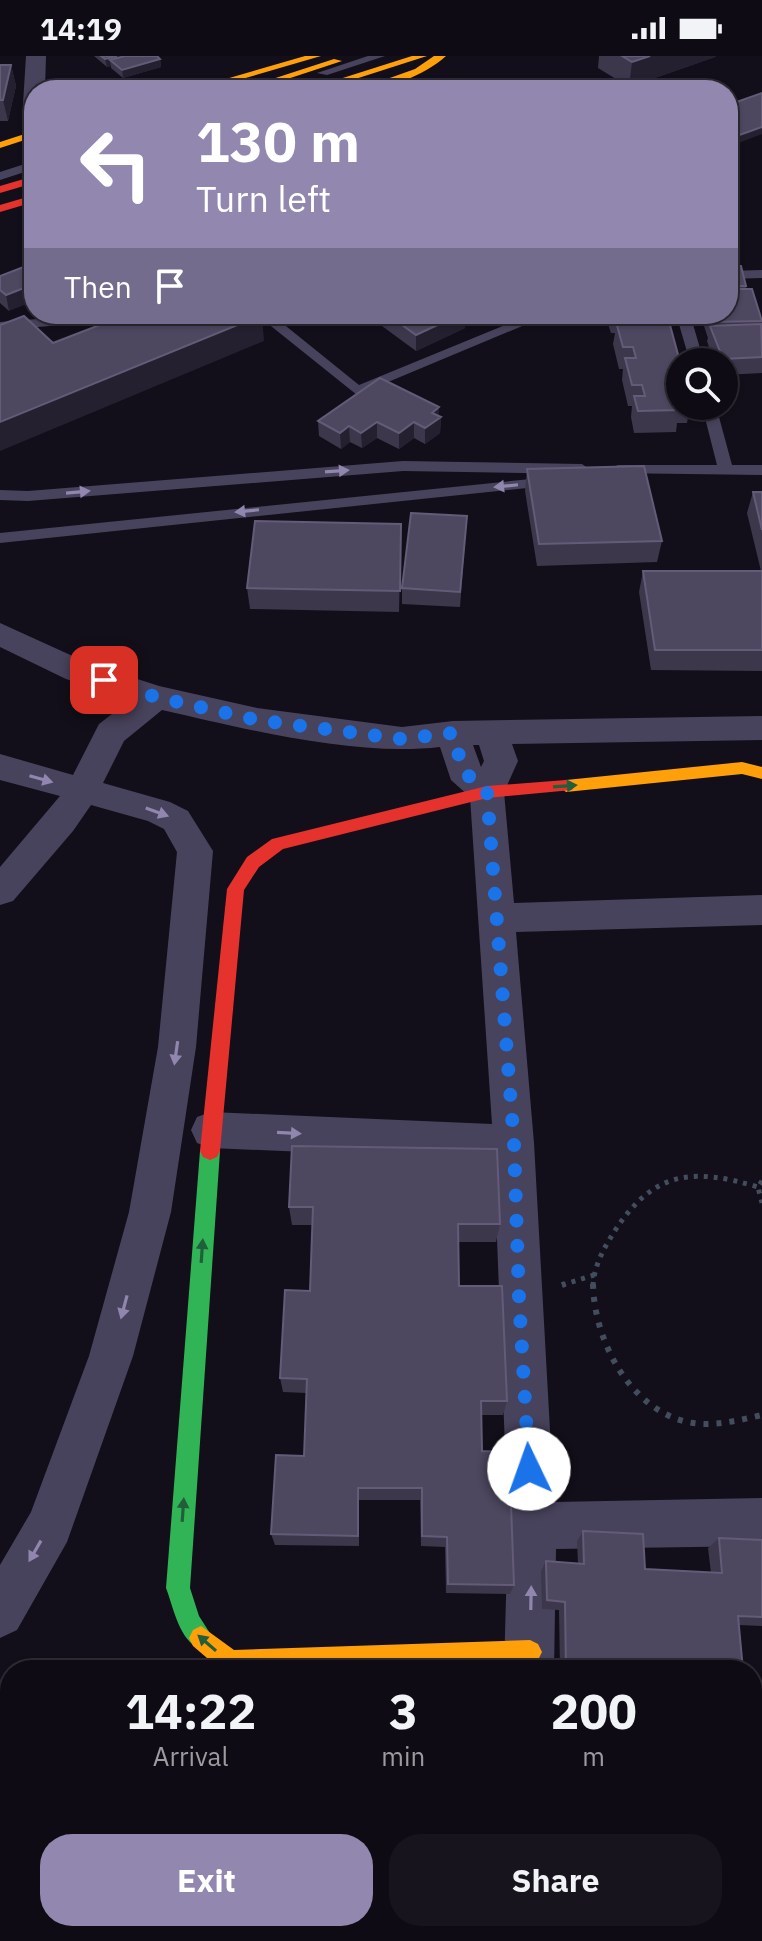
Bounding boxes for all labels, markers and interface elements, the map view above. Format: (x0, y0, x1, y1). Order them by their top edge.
text: 14:19 (40, 9, 122, 48)
text: 130 m (196, 105, 360, 177)
icon: left (64, 112, 168, 216)
text: Turn left (196, 175, 331, 222)
icon: arrive (148, 264, 192, 308)
text: Then (64, 267, 132, 306)
map controls (666, 348, 738, 420)
button: search (666, 348, 738, 420)
one-way arrow (325, 464, 350, 477)
one-way arrow (493, 480, 518, 493)
one-way arrow (66, 485, 91, 498)
one-way arrow (234, 505, 259, 518)
pin (70, 646, 138, 714)
icon: arrive (82, 658, 126, 702)
one-way arrow (30, 773, 54, 786)
one-way arrow (553, 779, 578, 792)
one-way arrow (145, 807, 169, 819)
one-way arrow (169, 1041, 182, 1066)
one-way arrow (277, 1127, 302, 1140)
one-way arrow (196, 1238, 209, 1263)
one-way arrow (117, 1296, 130, 1320)
position arrow (487, 1427, 571, 1511)
one-way arrow (177, 1497, 190, 1522)
one-way arrow (28, 1540, 42, 1562)
one-way arrow (525, 1585, 537, 1610)
one-way arrow (197, 1635, 217, 1652)
text: 14:22 (125, 1680, 256, 1742)
text: 3 (389, 1680, 418, 1742)
text: 200 (550, 1680, 637, 1742)
text: Arrival (153, 1739, 229, 1773)
text: min (381, 1739, 425, 1773)
text: m (582, 1739, 605, 1773)
button: Exit (40, 1834, 373, 1926)
button: Share (389, 1834, 722, 1926)

